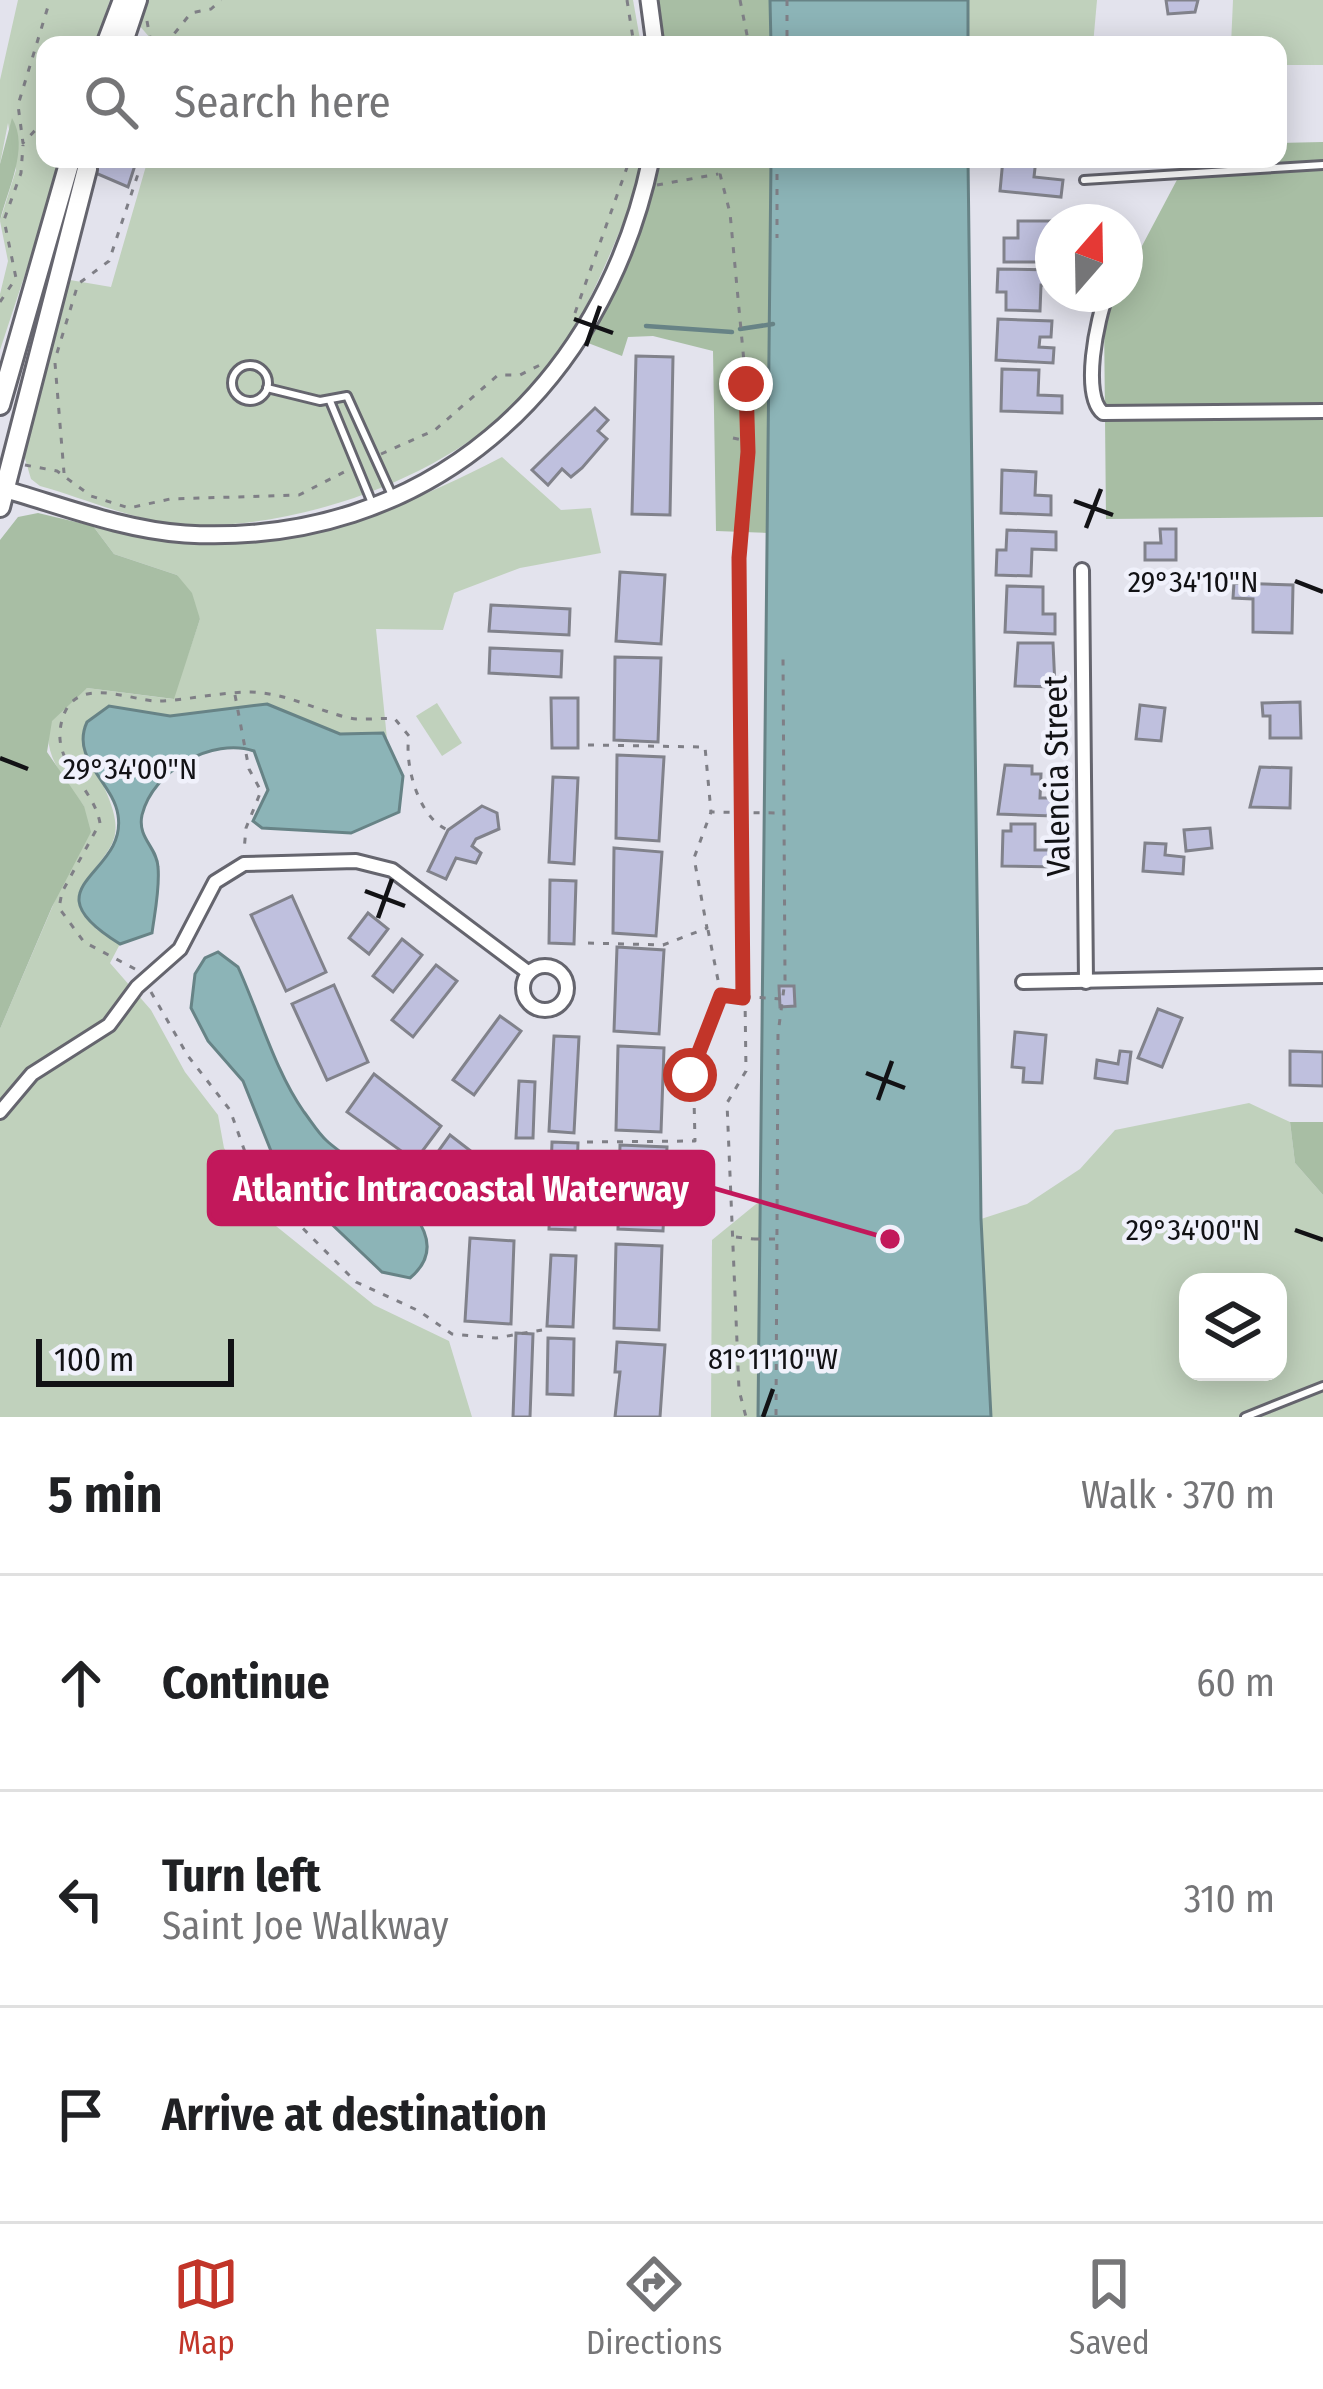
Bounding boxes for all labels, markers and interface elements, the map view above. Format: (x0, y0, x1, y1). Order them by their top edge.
search box (36, 36, 1287, 168)
icon: search (78, 69, 144, 135)
text: Search here (174, 75, 391, 129)
north arrow (1035, 204, 1143, 312)
route end (719, 357, 773, 411)
text: 29°34'10"N (1128, 564, 1258, 600)
street label: Valencia Street (1035, 675, 1079, 877)
text: 29°34'00"N (63, 751, 197, 787)
route start (663, 1048, 717, 1102)
callout: Atlantic Intracoastal Waterway (209, 1152, 713, 1224)
text: Atlantic Intracoastal Waterway (232, 1167, 690, 1211)
text: 29°34'00"N (1126, 1212, 1260, 1248)
map controls (1179, 1273, 1287, 1381)
button: layers (1179, 1273, 1287, 1381)
scale bar (36, 1333, 234, 1386)
text: 100 m (54, 1340, 134, 1380)
text: 81°11'10"W (708, 1341, 838, 1377)
text: 5 min (48, 1464, 163, 1526)
text: Walk · 370 m (1081, 1472, 1275, 1518)
icon: ahead (48, 1650, 114, 1716)
text: Continue (162, 1656, 330, 1710)
text: 60 m (1196, 1660, 1275, 1706)
text: Turn left (162, 1849, 321, 1903)
icon: left (48, 1866, 114, 1932)
text: 310 m (1184, 1876, 1275, 1922)
text: Saint Joe Walkway (162, 1903, 449, 1949)
icon: arrive (48, 2082, 114, 2148)
text: Arrive at destination (162, 2088, 547, 2142)
tab: Map (173, 2251, 239, 2363)
tab: Directions (586, 2251, 722, 2363)
tab: Saved (1069, 2251, 1150, 2363)

